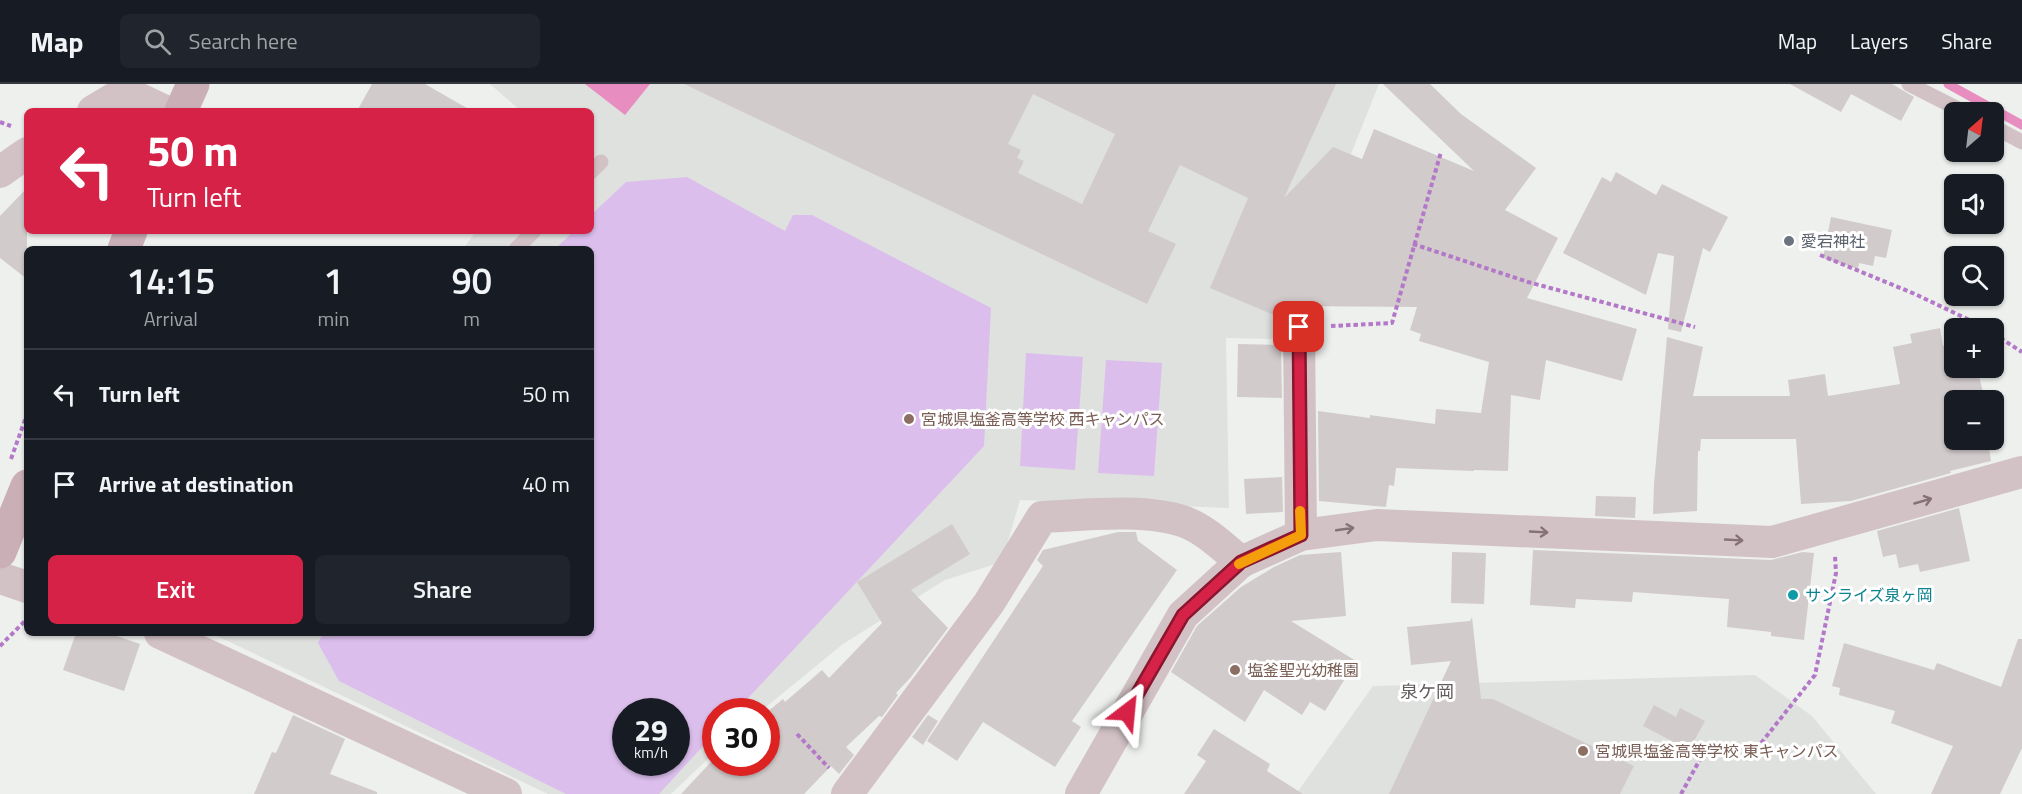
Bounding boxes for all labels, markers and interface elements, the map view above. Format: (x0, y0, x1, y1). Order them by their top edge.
search box (120, 14, 540, 68)
text: Map (30, 20, 84, 63)
text: Search here (189, 24, 298, 58)
icon: search (141, 25, 174, 58)
text: Map (1778, 25, 1817, 57)
text: Layers (1850, 25, 1908, 57)
text: Share (1941, 25, 1992, 57)
north arrow (1944, 102, 2004, 162)
map controls (1944, 102, 2004, 450)
text: 50 m (147, 118, 239, 182)
icon: left (48, 132, 126, 210)
button: sound (1944, 174, 2004, 234)
text: Turn left (147, 176, 241, 217)
place label: 愛宕神社 (1801, 229, 1865, 253)
marker: 愛宕神社 (1782, 234, 1796, 248)
button: search (1944, 246, 2004, 306)
text: 14:15 (126, 253, 215, 308)
text: 1 (323, 253, 344, 308)
text: 90 (452, 253, 492, 308)
pin (1273, 301, 1324, 352)
text: Arrival (144, 303, 198, 334)
text: min (318, 303, 349, 334)
text: m (463, 303, 480, 334)
icon: arrive (1282, 310, 1315, 343)
button: + (1944, 318, 2004, 378)
text: Turn left (99, 377, 180, 411)
text: 50 m (522, 377, 570, 411)
icon: left (48, 378, 81, 411)
button: − (1944, 390, 2004, 450)
place label: 宮城県塩釜高等学校 西キャンパス (921, 407, 1165, 431)
marker: 宮城県塩釜高等学校 西キャンパス (902, 412, 916, 426)
text: Arrive at destination (99, 467, 294, 501)
text: 40 m (522, 467, 570, 501)
icon: arrive (48, 468, 81, 501)
one-way arrow (1914, 494, 1933, 506)
one-way arrow (1334, 524, 1354, 535)
one-way arrow (1529, 526, 1549, 537)
one-way arrow (1724, 535, 1744, 546)
button: Exit (48, 555, 303, 624)
button: Share (315, 555, 570, 624)
place label: サンライズ泉ヶ岡 (1805, 583, 1933, 607)
marker: サンライズ泉ヶ岡 (1786, 588, 1800, 602)
place label: 塩釜聖光幼稚園 (1247, 658, 1359, 682)
marker: 塩釜聖光幼稚園 (1228, 663, 1242, 677)
district label: 泉ケ岡 (1400, 678, 1454, 705)
position arrow (1095, 680, 1159, 744)
speed limit sign: 30 (702, 698, 780, 776)
text: 29 (634, 707, 668, 753)
place label: 宮城県塩釜高等学校 東キャンパス (1595, 739, 1839, 763)
text: km/h (634, 741, 668, 764)
marker: 宮城県塩釜高等学校 東キャンパス (1576, 744, 1590, 758)

